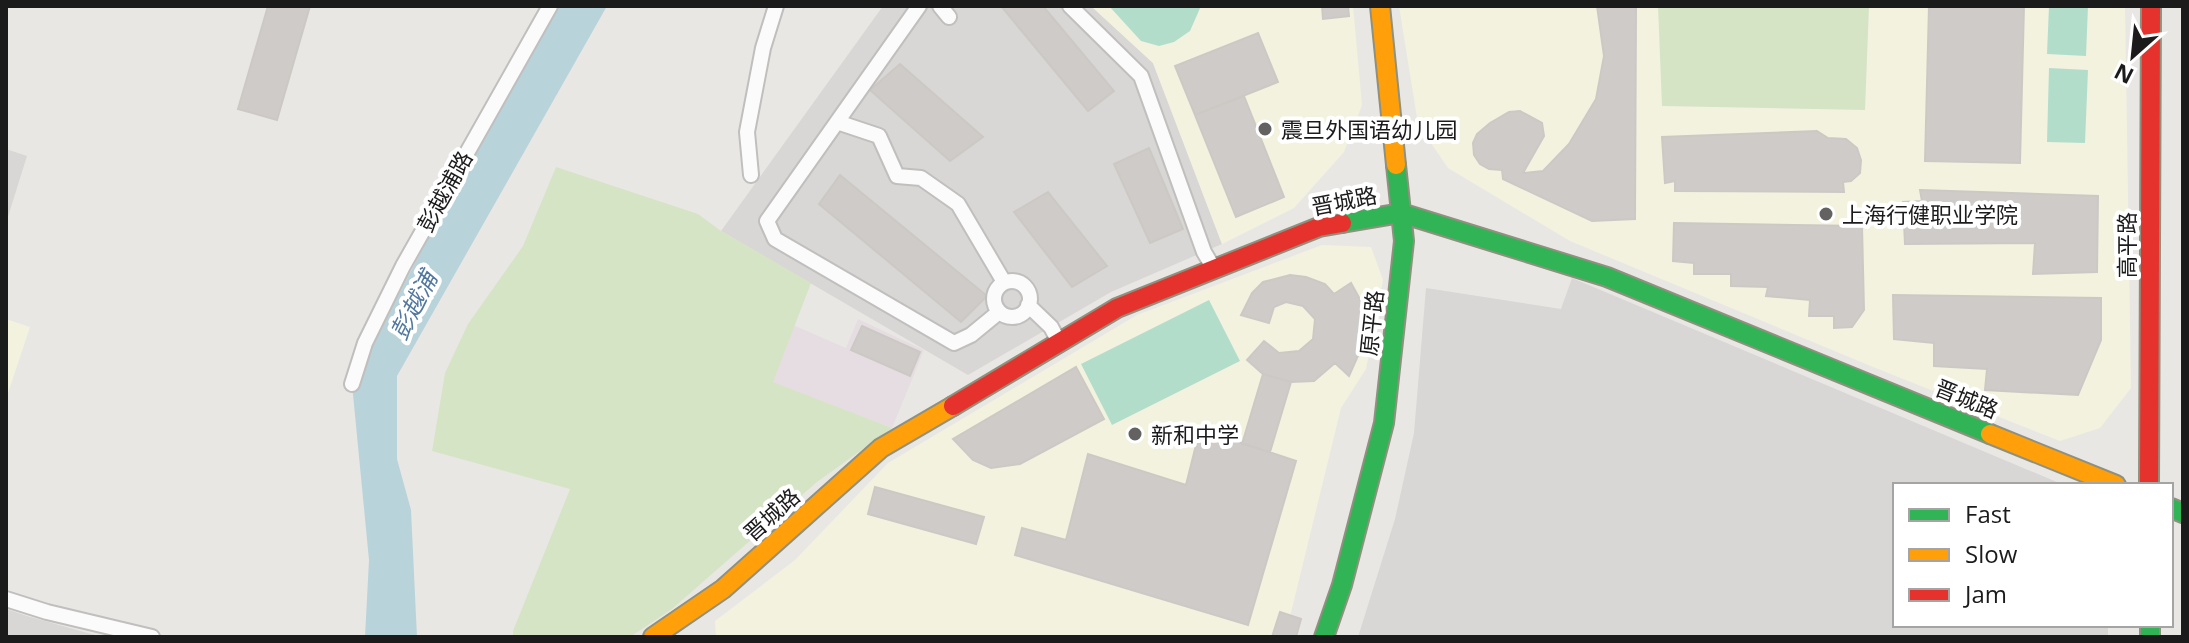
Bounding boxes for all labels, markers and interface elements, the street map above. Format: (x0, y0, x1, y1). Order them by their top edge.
north arrow (2093, 16, 2173, 96)
text: N (2109, 57, 2138, 92)
place label: 震旦外国语幼儿园 (1281, 114, 1457, 144)
marker: 震旦外国语幼儿园 (1256, 120, 1274, 138)
street label: 彭越浦路 (410, 145, 478, 237)
street label: 晋城路 (1309, 179, 1379, 221)
place label: 上海行健职业学院 (1842, 199, 2018, 229)
marker: 上海行健职业学院 (1817, 205, 1835, 223)
street label: 高平路 (2111, 212, 2141, 278)
water label: 彭越浦 (382, 262, 446, 345)
street label: 原平路 (1353, 289, 1389, 357)
street label: 晋城路 (1931, 372, 2003, 424)
place label: 新和中学 (1151, 419, 1239, 449)
marker: 新和中学 (1126, 425, 1144, 443)
street label: 晋城路 (736, 481, 806, 547)
legend (1893, 483, 2173, 627)
text: Fast (1965, 497, 2011, 530)
text: Slow (1965, 537, 2018, 570)
text: Jam (1963, 577, 2007, 610)

